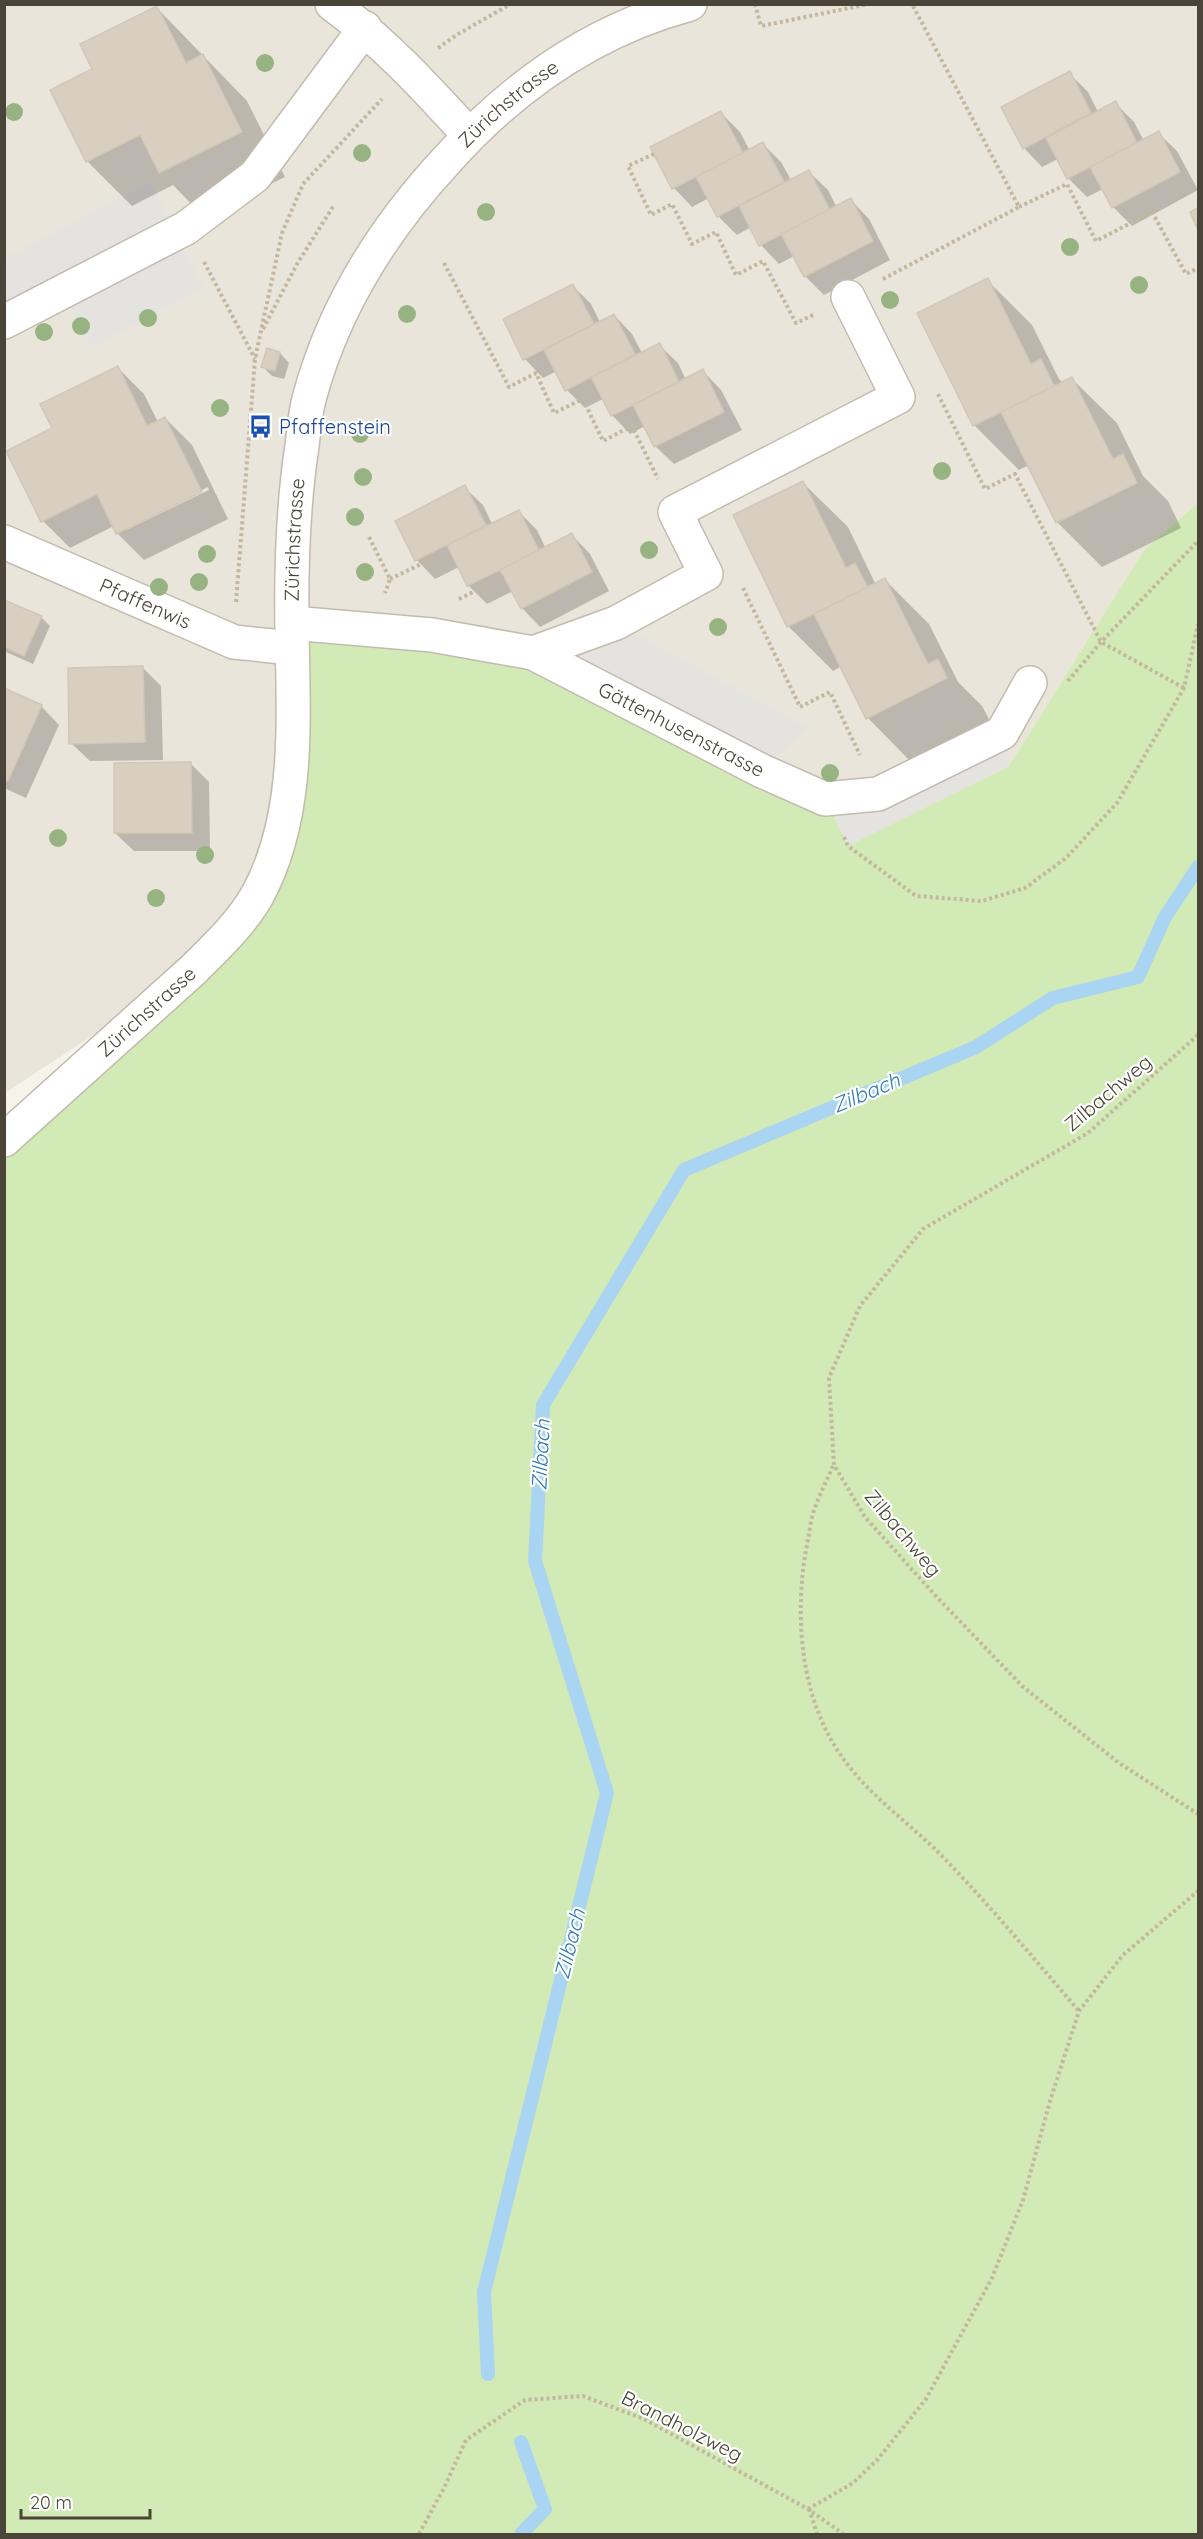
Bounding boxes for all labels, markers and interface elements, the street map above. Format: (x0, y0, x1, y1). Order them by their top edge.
street label: Zürichstrasse (452, 54, 563, 153)
bus stop icon: Pfaffenstein (248, 414, 274, 440)
place label: Pfaffenstein (279, 414, 391, 439)
street label: Zürichstrasse (279, 477, 310, 602)
street label: Pfaffenwis (96, 572, 195, 634)
street label: Gättenhusenstrasse (594, 676, 769, 782)
street label: Zürichstrasse (92, 961, 201, 1062)
street label: Zilbachweg (1059, 1049, 1156, 1136)
water label: Zilbach (828, 1066, 904, 1118)
water label: Zilbach (525, 1418, 555, 1491)
street label: Zilbachweg (860, 1484, 947, 1581)
water label: Zilbach (548, 1905, 591, 1981)
street label: Brandholzweg (617, 2384, 747, 2467)
scale bar (21, 2482, 150, 2520)
text: 20 m (30, 2491, 72, 2514)

